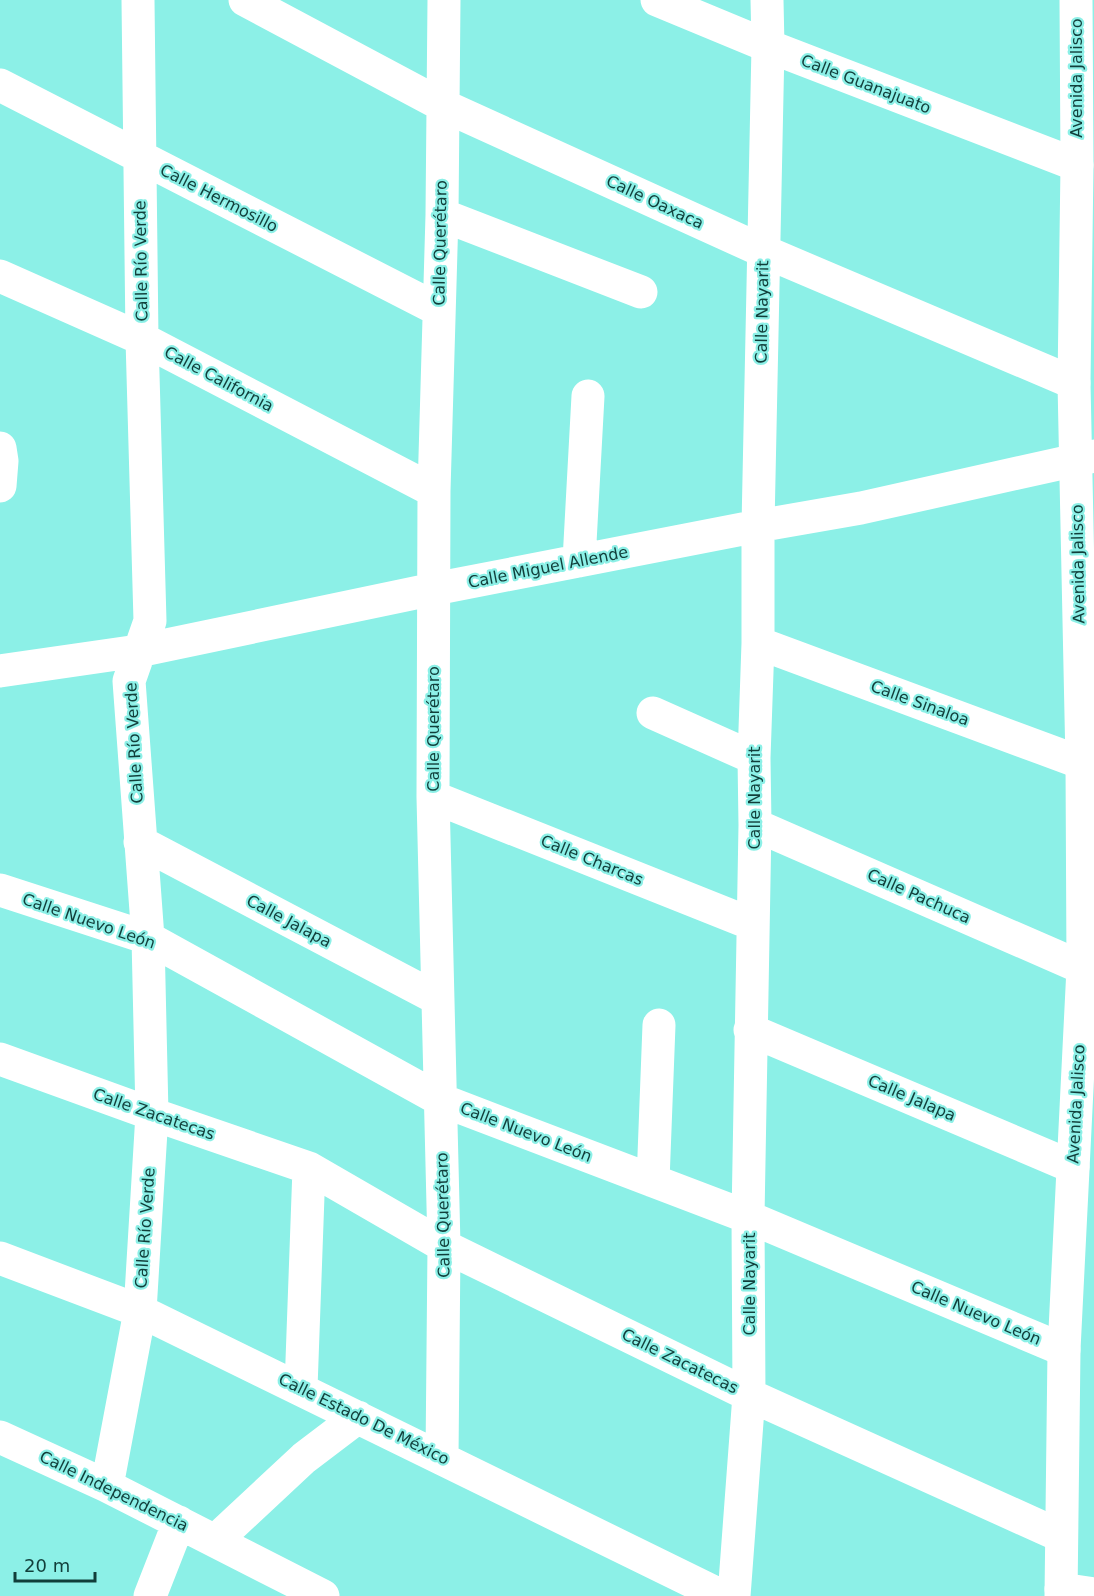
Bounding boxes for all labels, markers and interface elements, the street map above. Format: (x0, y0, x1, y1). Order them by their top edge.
street label: Avenida Jalisco (1067, 18, 1086, 138)
street label: Calle Guanajuato (798, 50, 934, 118)
street label: Calle Hermosillo (157, 160, 281, 236)
street label: Calle Oaxaca (603, 171, 707, 233)
street label: Calle Querétaro (429, 180, 451, 306)
street label: Calle Río Verde (130, 200, 152, 322)
street label: Calle Nayarit (752, 260, 772, 364)
street label: Calle California (161, 342, 277, 416)
street label: Avenida Jalisco (1067, 504, 1089, 624)
street label: Calle Miguel Allende (466, 542, 630, 592)
street label: Calle Querétaro (424, 666, 443, 792)
street label: Calle Sinaloa (868, 676, 972, 730)
street label: Calle Río Verde (121, 682, 147, 804)
street label: Calle Nayarit (745, 746, 764, 850)
street label: Calle Charcas (538, 831, 646, 889)
street label: Calle Pachuca (864, 865, 974, 927)
street label: Calle Nuevo León (20, 889, 158, 953)
street label: Calle Jalapa (243, 891, 335, 951)
street label: Avenida Jalisco (1063, 1044, 1089, 1164)
street label: Calle Jalapa (865, 1071, 959, 1125)
street label: Calle Zacatecas (91, 1084, 217, 1144)
street label: Calle Nuevo León (457, 1098, 595, 1166)
street label: Calle Querétaro (432, 1152, 454, 1278)
street label: Calle Río Verde (131, 1167, 159, 1289)
street label: Calle Nayarit (740, 1232, 759, 1336)
street label: Calle Nuevo León (908, 1277, 1044, 1349)
street label: Calle Zacatecas (619, 1325, 741, 1397)
street label: Calle Estado De México (276, 1369, 452, 1469)
street label: Calle Independencia (37, 1447, 191, 1535)
scale bar (15, 1545, 94, 1583)
text: 20 m (24, 1555, 70, 1576)

